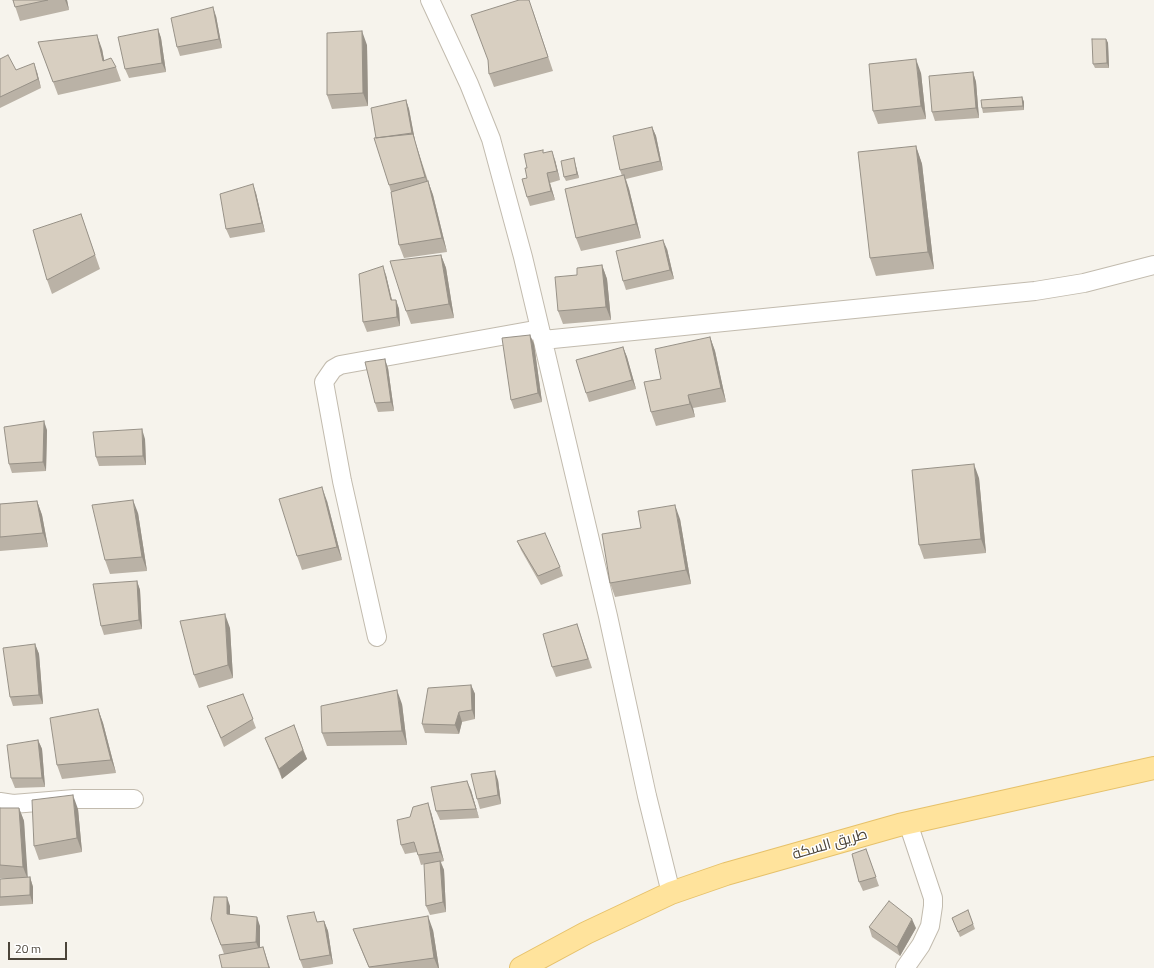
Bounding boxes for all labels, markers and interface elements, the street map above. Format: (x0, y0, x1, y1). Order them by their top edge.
street label: طريق السكة (790, 826, 870, 864)
scale bar (10, 934, 69, 960)
text: 20 m (15, 939, 41, 958)

